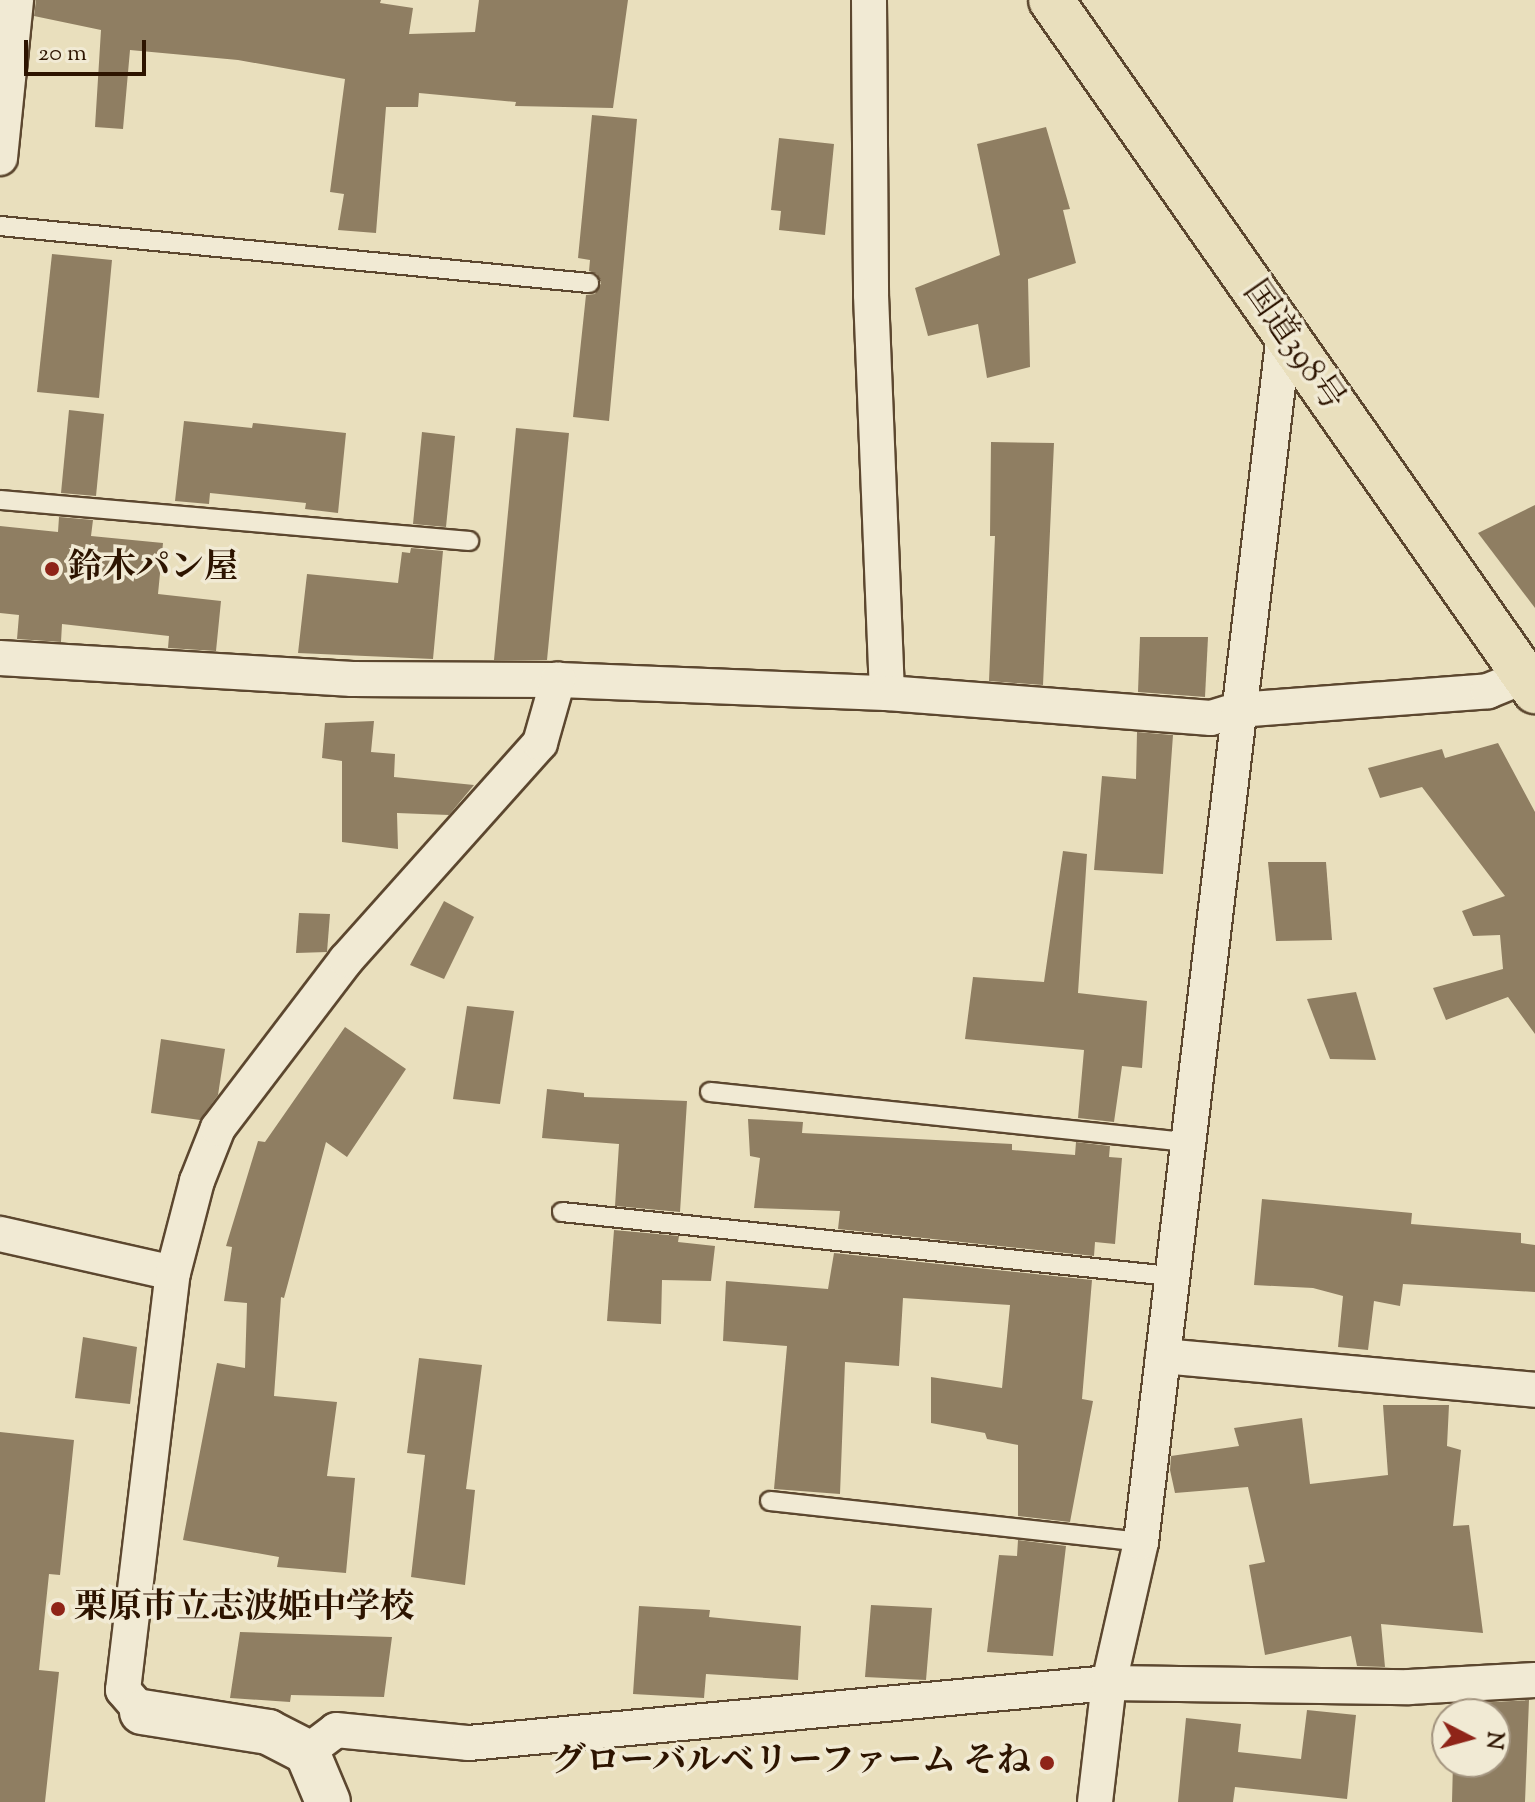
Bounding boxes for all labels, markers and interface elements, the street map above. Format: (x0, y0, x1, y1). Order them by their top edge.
scale bar (28, 24, 150, 74)
text: 20 m (38, 37, 87, 71)
street label: 国道398号 (1234, 273, 1352, 419)
place label: 鈴木パン屋 (68, 549, 238, 589)
marker: 鈴木パン屋 (43, 560, 61, 578)
place label: 栗原市立志波姫中学校 (74, 1589, 414, 1629)
marker: 栗原市立志波姫中学校 (49, 1600, 67, 1618)
north arrow (1431, 1698, 1511, 1778)
text: N (1476, 1730, 1510, 1751)
place label: グローバルベリーファーム そね (548, 1743, 1031, 1783)
marker: グローバルベリーファーム そね (1038, 1754, 1056, 1772)

